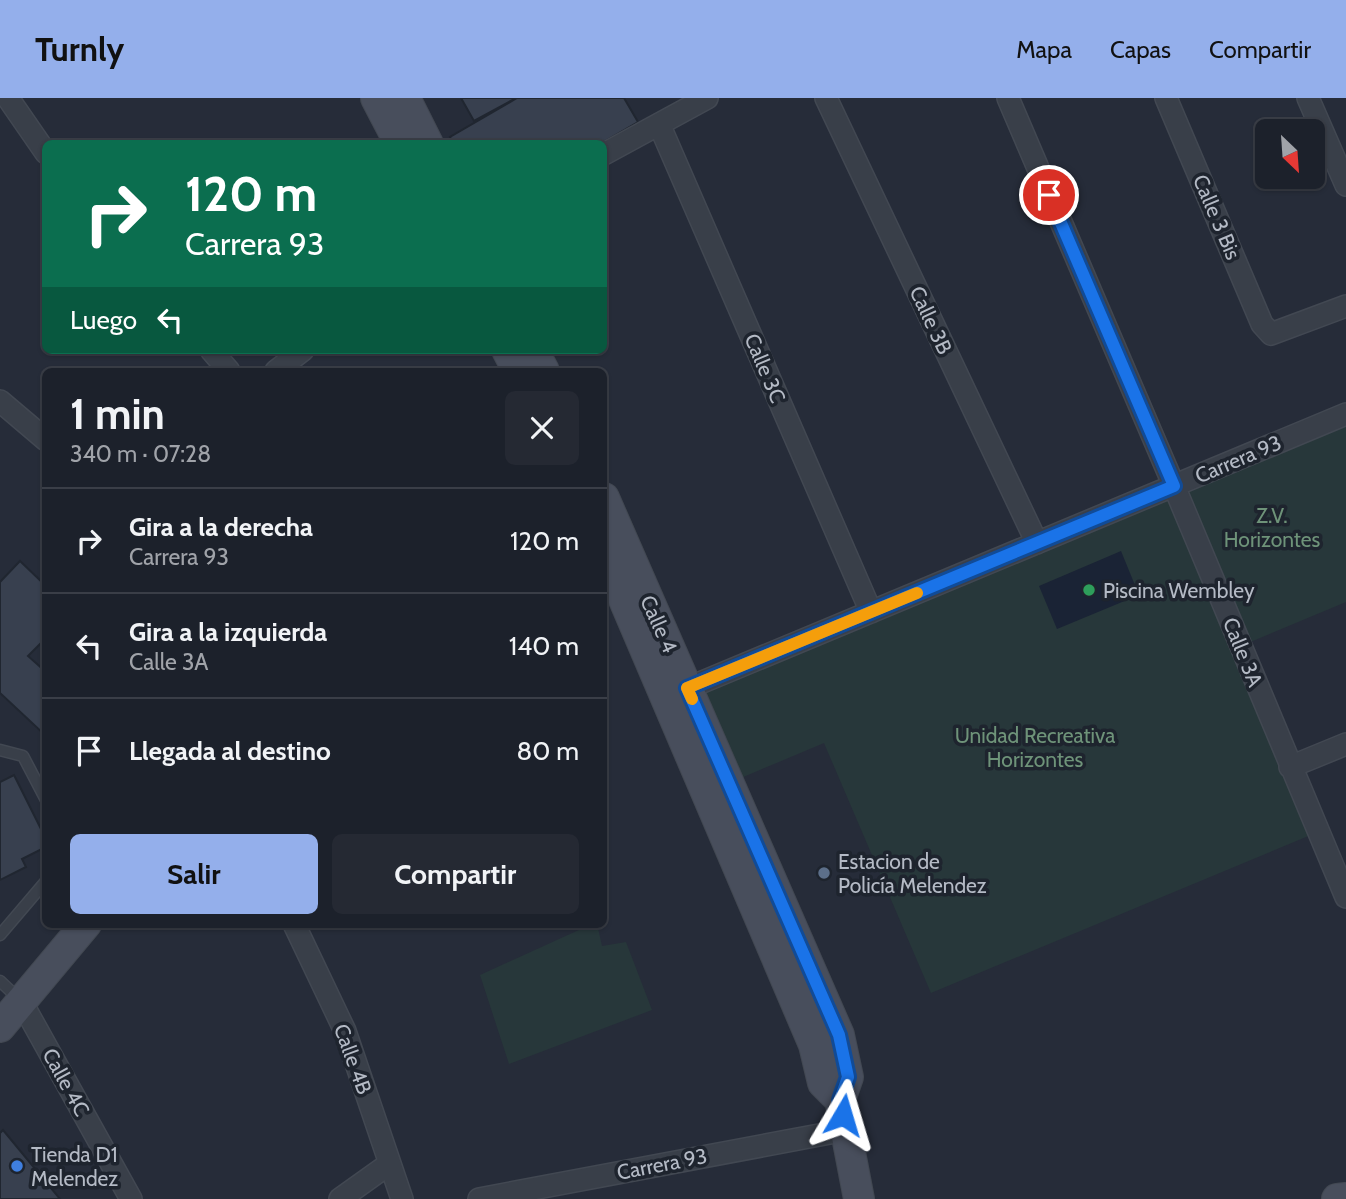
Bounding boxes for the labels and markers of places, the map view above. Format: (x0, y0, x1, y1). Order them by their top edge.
pin (1019, 165, 1079, 225)
place label: Piscina Wembley (1103, 578, 1255, 603)
marker: Piscina Wembley (1081, 582, 1097, 598)
place label: Estacion de Policía Melendez (838, 849, 987, 898)
marker: Estacion de Policía Melendez (816, 865, 832, 881)
place label: Tienda D1 Melendez (31, 1142, 118, 1191)
marker: Tienda D1 Melendez (9, 1158, 25, 1174)

